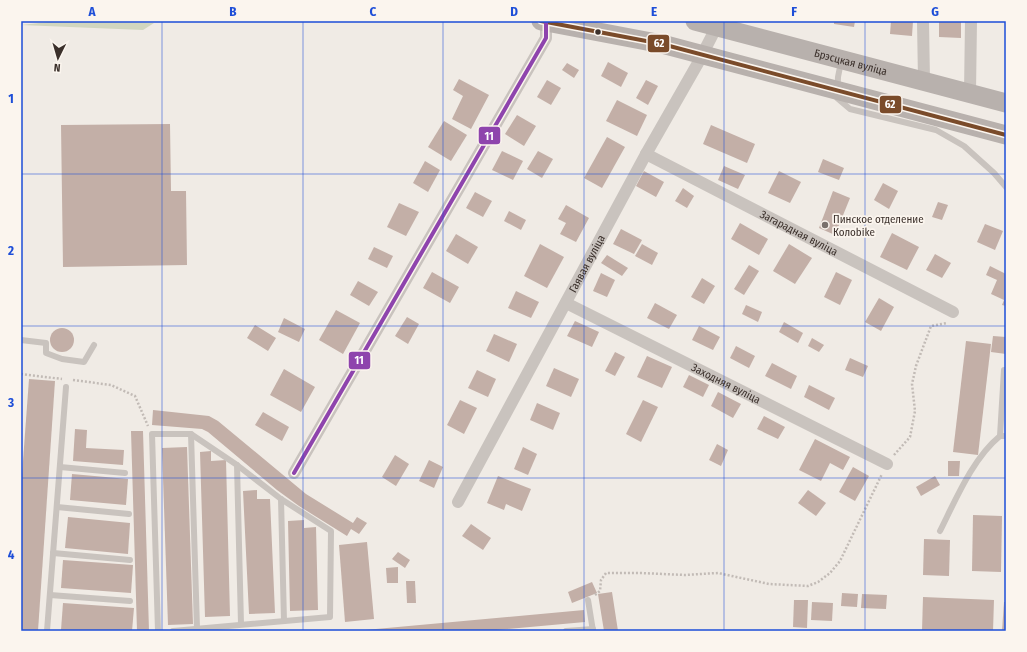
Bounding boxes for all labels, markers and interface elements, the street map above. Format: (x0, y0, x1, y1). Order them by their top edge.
text: A (87, 4, 96, 19)
text: B (229, 4, 237, 19)
text: C (370, 4, 377, 19)
text: D (510, 4, 518, 19)
text: E (651, 4, 657, 19)
text: F (791, 4, 797, 19)
text: G (931, 4, 939, 19)
unlabelled marker (593, 27, 603, 37)
line badge: 62 (647, 34, 670, 53)
text: 62 (654, 37, 664, 50)
north arrow (38, 38, 78, 78)
street label: Брэсцкая вуліца (813, 46, 889, 78)
text: N (53, 61, 61, 74)
text: 1 (8, 91, 14, 106)
line badge: 62 (879, 95, 902, 114)
text: 62 (885, 98, 895, 111)
line badge: 11 (478, 126, 501, 145)
text: 11 (484, 130, 494, 143)
street label: Загарадная вуліца (758, 207, 840, 258)
place label: Пинское отделение Колоbike (833, 213, 924, 239)
marker: Пинское отделение Колоbike (820, 220, 830, 230)
street label: Гаявая вуліца (566, 233, 608, 295)
text: 2 (7, 243, 14, 258)
line badge: 11 (348, 351, 371, 370)
text: 11 (354, 354, 364, 367)
street label: Заходняя вуліца (689, 360, 763, 406)
text: 3 (7, 395, 14, 410)
text: 4 (8, 547, 15, 562)

